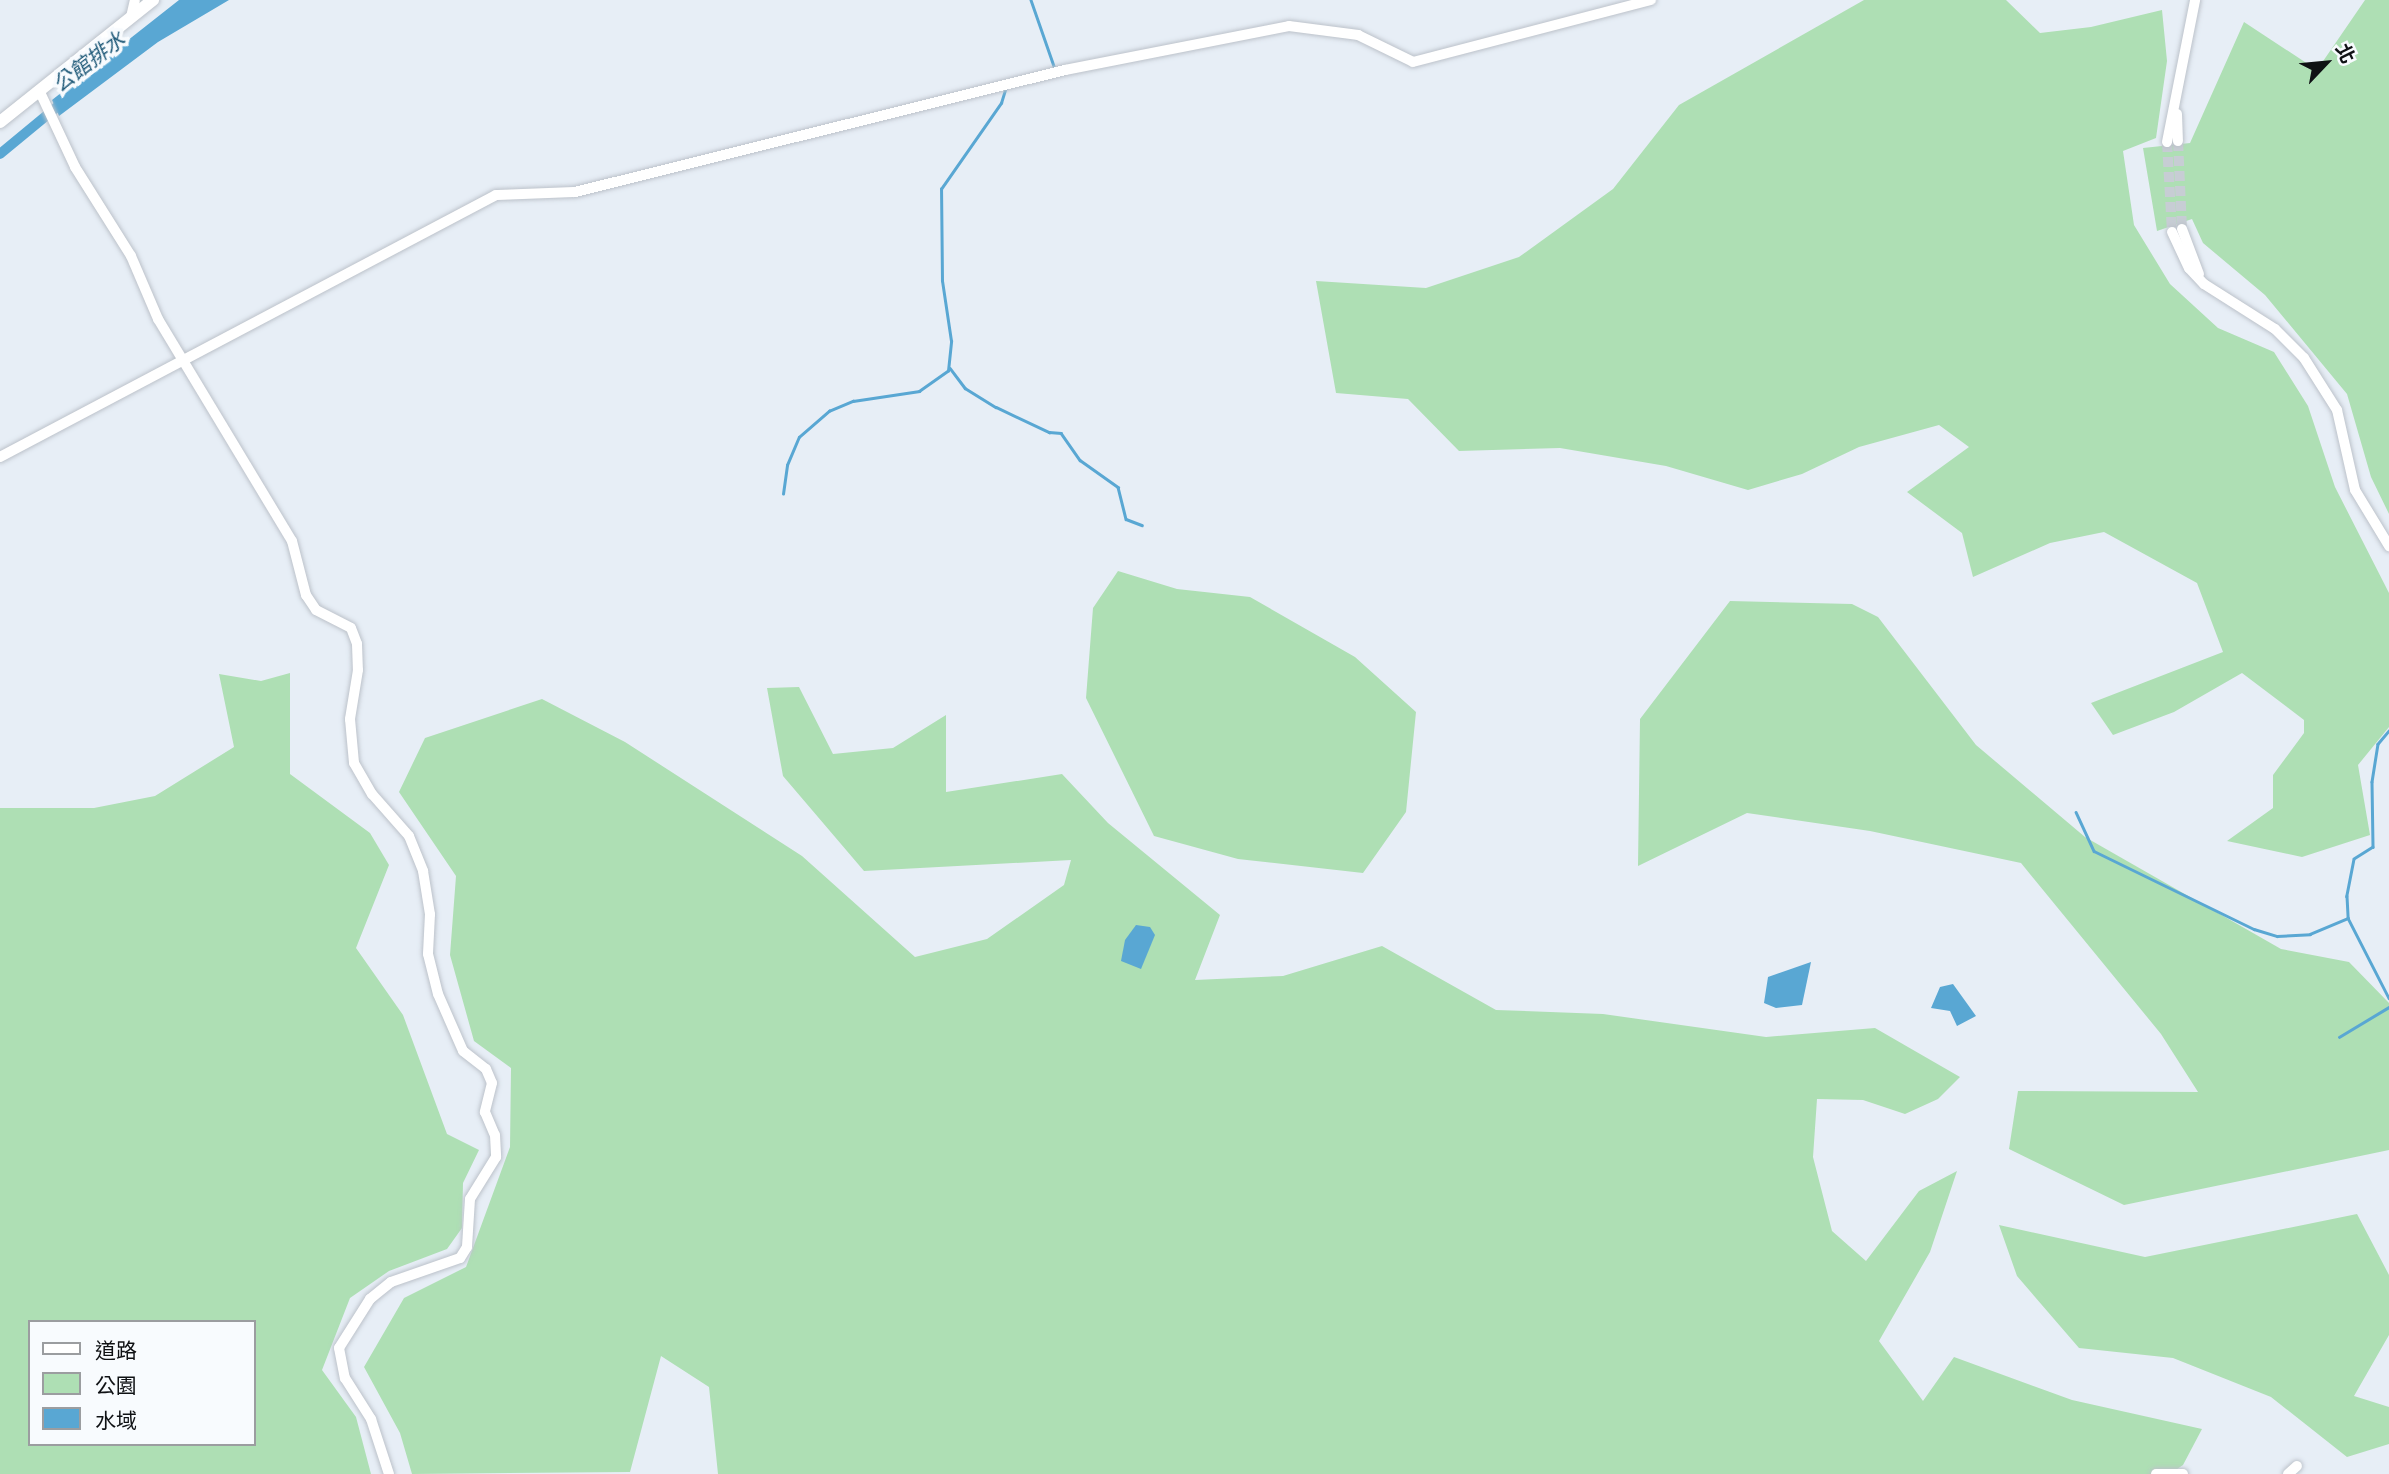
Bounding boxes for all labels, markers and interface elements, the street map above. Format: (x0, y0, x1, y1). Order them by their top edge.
water label: 公館排水 (48, 27, 130, 97)
north arrow (2291, 28, 2361, 98)
text: 北 (2331, 40, 2360, 67)
legend (28, 1320, 256, 1446)
text: 道路 (95, 1338, 137, 1364)
text: 公園 (95, 1373, 137, 1399)
text: 水域 (95, 1408, 137, 1434)

